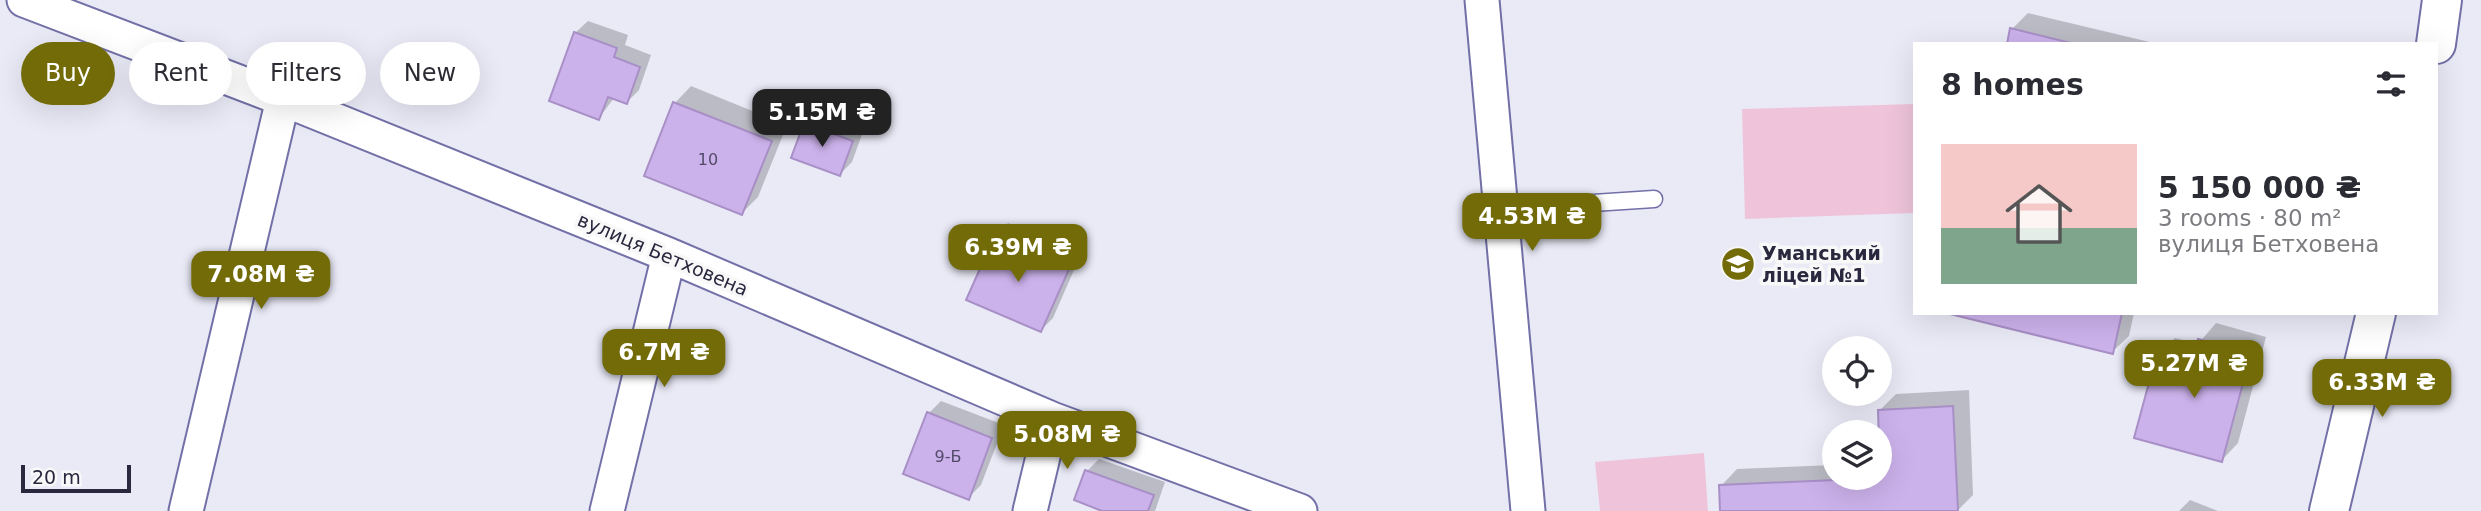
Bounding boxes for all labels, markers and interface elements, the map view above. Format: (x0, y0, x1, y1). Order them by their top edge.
chip: Buy (21, 42, 115, 105)
chip: Rent (129, 42, 232, 105)
chip: Filters (246, 42, 366, 105)
chip: New (380, 42, 480, 105)
icon: filters (2372, 65, 2410, 103)
text: 8 homes (1941, 67, 2084, 102)
pin: 5.15M ₴ (757, 90, 887, 149)
text: 5.15M ₴ (768, 99, 876, 125)
house number: 10 (698, 150, 718, 169)
text: 5 150 000 ₴ (2158, 170, 2361, 205)
icon: home (1997, 172, 2081, 256)
pin: 4.53M ₴ (1467, 194, 1597, 253)
text: 4.53M ₴ (1478, 203, 1586, 229)
text: 3 rooms · 80 m² (2158, 205, 2342, 231)
street label: вулиця Бетховена (574, 208, 752, 300)
pin: 6.39M ₴ (953, 224, 1083, 284)
text: вулиця Бетховена (2158, 231, 2379, 257)
text: 6.39M ₴ (964, 234, 1072, 260)
place label: Уманський ліцей №1 (1762, 242, 1881, 286)
school or university icon: Уманський ліцей №1 (1719, 245, 1757, 283)
pin: 7.08M ₴ (196, 252, 326, 311)
text: 7.08M ₴ (207, 261, 315, 287)
pin: 6.7M ₴ (607, 330, 721, 389)
map controls (1822, 336, 1892, 490)
button: locate (1822, 336, 1892, 406)
text: 6.7M ₴ (618, 339, 710, 365)
pin: 5.27M ₴ (2129, 340, 2259, 400)
text: 5.27M ₴ (2140, 350, 2248, 376)
pin: 6.33M ₴ (2317, 360, 2447, 419)
text: 6.33M ₴ (2328, 369, 2436, 395)
pin: 5.08M ₴ (1002, 412, 1132, 471)
button: layers (1822, 420, 1892, 490)
text: 5.08M ₴ (1013, 421, 1121, 447)
house number: 9-Б (935, 447, 961, 466)
scale bar (21, 462, 131, 494)
text: 20 m (32, 466, 81, 488)

